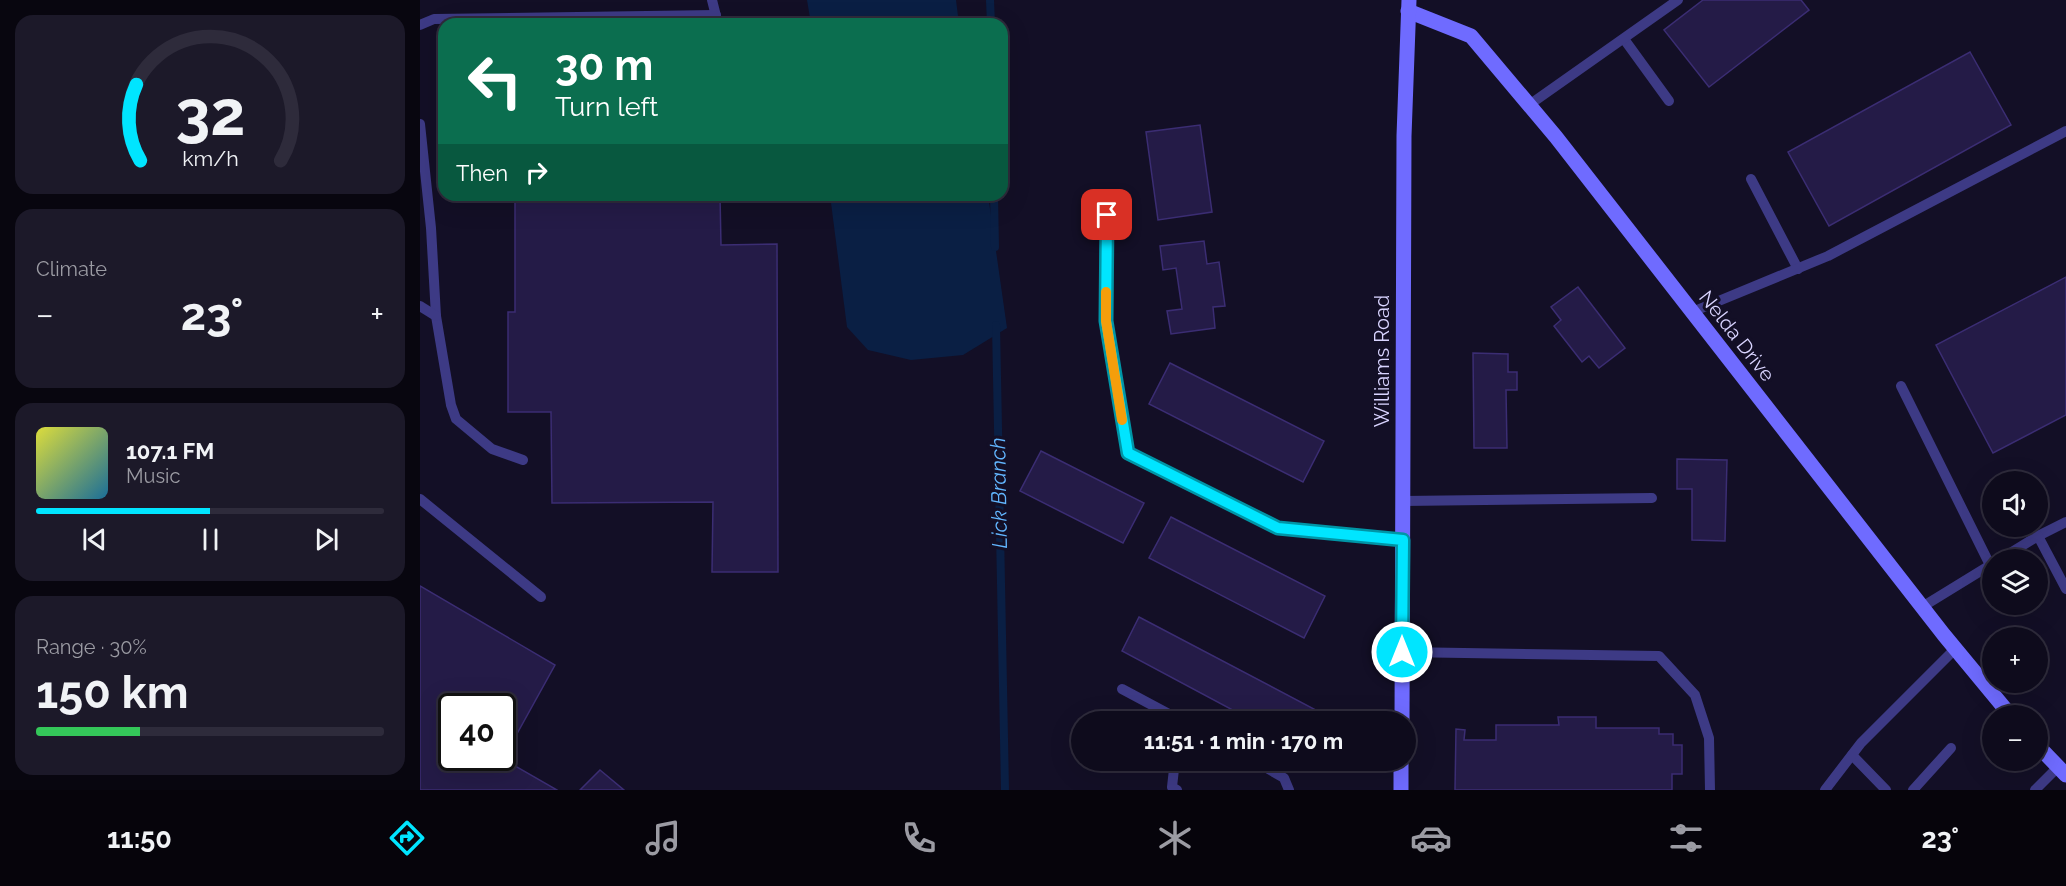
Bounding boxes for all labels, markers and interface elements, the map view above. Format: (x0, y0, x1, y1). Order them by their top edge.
text: 30 m (555, 41, 653, 90)
icon: left (456, 42, 534, 120)
text: 32 (175, 77, 245, 151)
text: Turn left (555, 91, 658, 122)
text: km/h (182, 147, 238, 172)
icon: right (520, 156, 553, 189)
text: Then (456, 160, 508, 186)
pin (1081, 189, 1132, 240)
icon: arrive (1090, 198, 1123, 231)
text: Climate (36, 257, 107, 281)
street label: Nelda Drive (1694, 286, 1780, 386)
text: 23° (181, 288, 243, 341)
text: − (36, 295, 54, 334)
text: + (370, 295, 384, 334)
street label: Williams Road (1370, 295, 1394, 427)
water label: Lick Branch (985, 437, 1012, 549)
text: 107.1 FM (126, 438, 214, 464)
text: Music (126, 464, 180, 488)
map controls (1982, 471, 2048, 771)
button: sound (1982, 471, 2048, 537)
icon: previous (78, 523, 111, 556)
icon: pause (194, 523, 227, 556)
icon: next (310, 523, 343, 556)
button: layers (1982, 549, 2048, 615)
position arrow (1370, 620, 1434, 684)
button: + (1982, 627, 2048, 693)
text: Range · 30% (36, 635, 147, 659)
text: 150 km (36, 666, 189, 719)
speed limit sign: 40 (438, 693, 516, 771)
button: − (1982, 705, 2048, 771)
text: 11:51 · 1 min · 170 m (1144, 728, 1343, 754)
icon: directions (386, 817, 428, 859)
icon: music (642, 817, 684, 859)
icon: phone (898, 817, 940, 859)
icon: climate (1154, 817, 1196, 859)
icon: car (1410, 817, 1452, 859)
icon: filters (1665, 817, 1707, 859)
text: 11:50 (107, 823, 172, 854)
text: 23° (1921, 823, 1959, 854)

